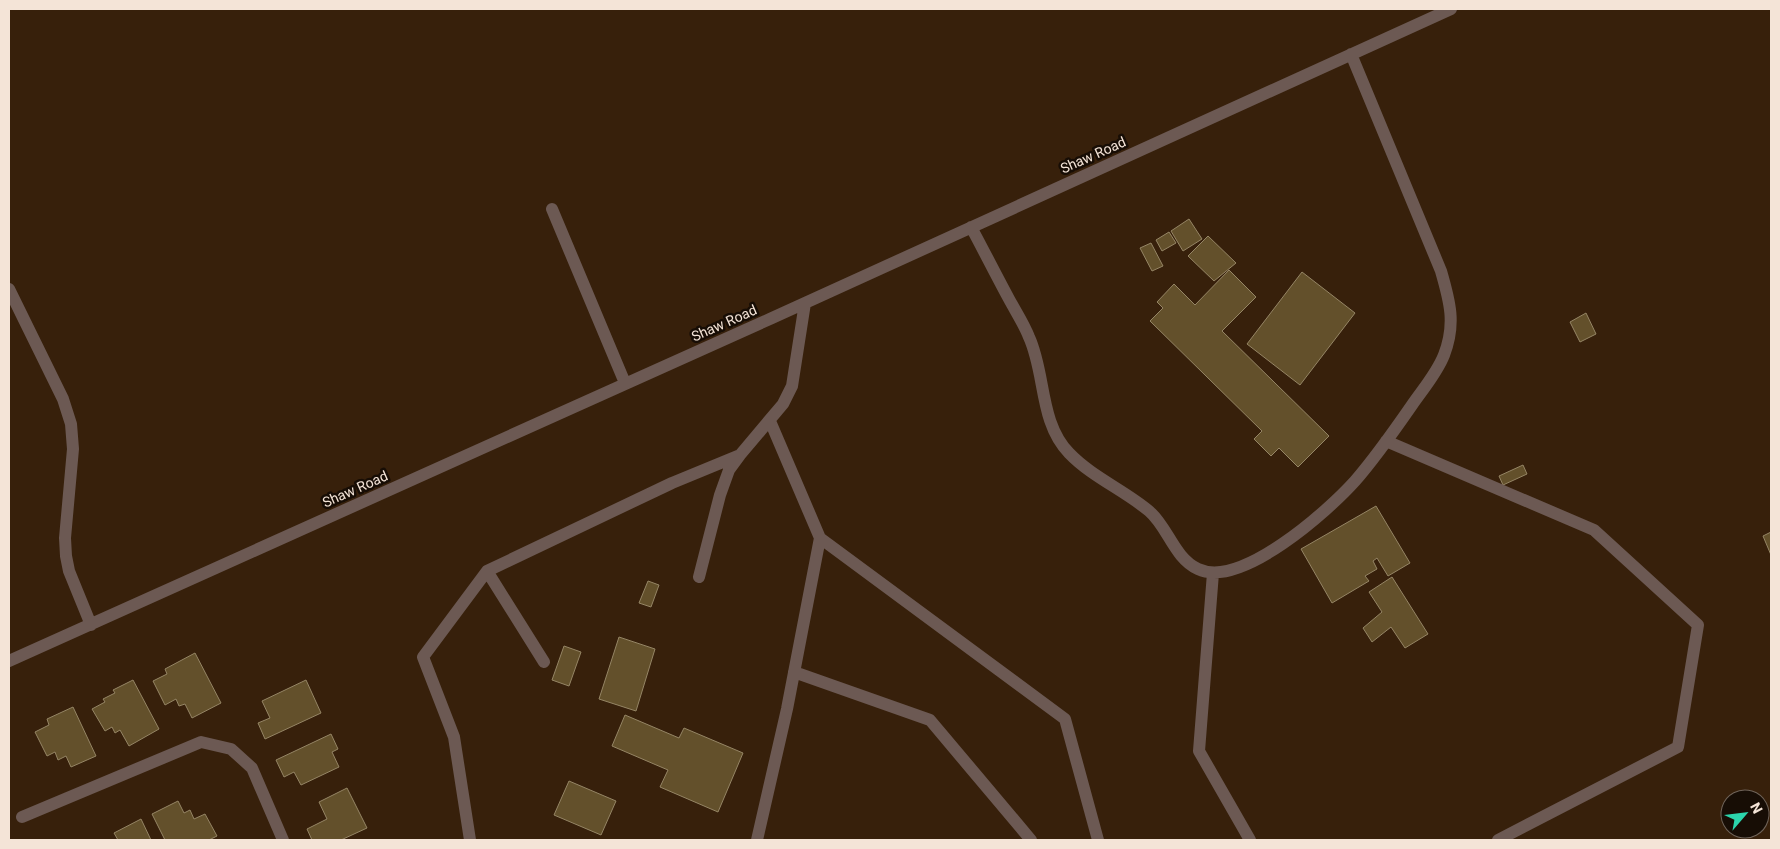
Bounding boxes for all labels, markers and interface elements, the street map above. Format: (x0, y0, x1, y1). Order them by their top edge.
street label: Shaw Road (1058, 134, 1128, 176)
street label: Shaw Road (689, 302, 759, 344)
street label: Shaw Road (320, 468, 390, 510)
north arrow (1720, 789, 1770, 839)
text: N (1747, 800, 1766, 816)

